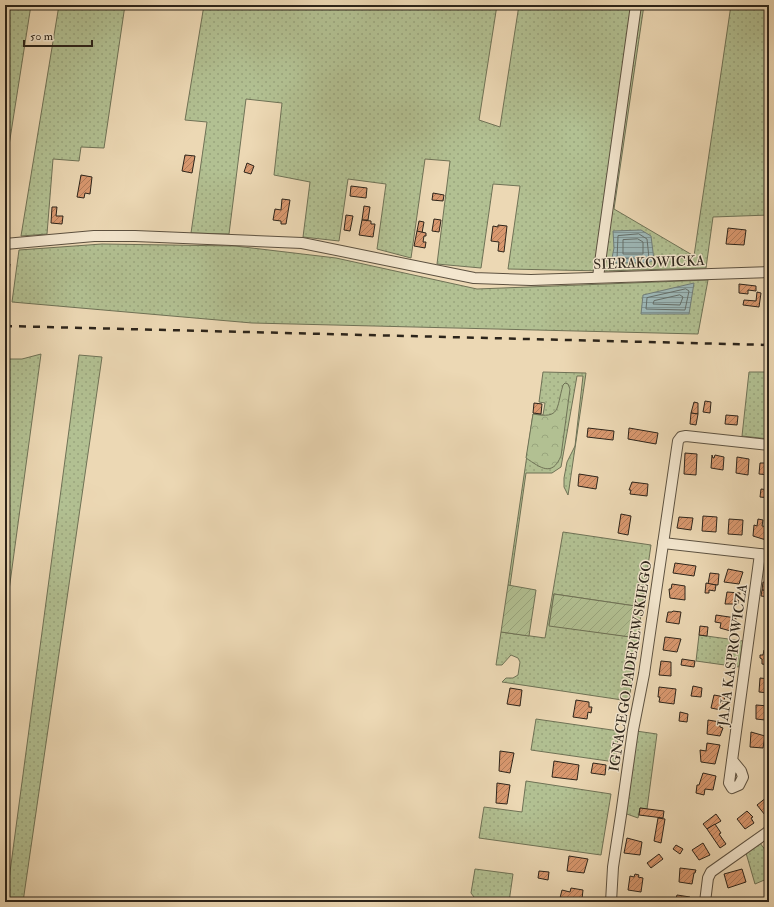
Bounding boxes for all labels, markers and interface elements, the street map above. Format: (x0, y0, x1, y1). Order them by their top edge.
scale bar (24, 22, 92, 48)
text: 50 m (30, 29, 54, 44)
street label: SIERAKOWICKA (593, 252, 705, 273)
street label: IGNACEGO PADEREWSKIEGO (605, 559, 656, 773)
street label: JANA KASPROWICZA (714, 583, 751, 728)

